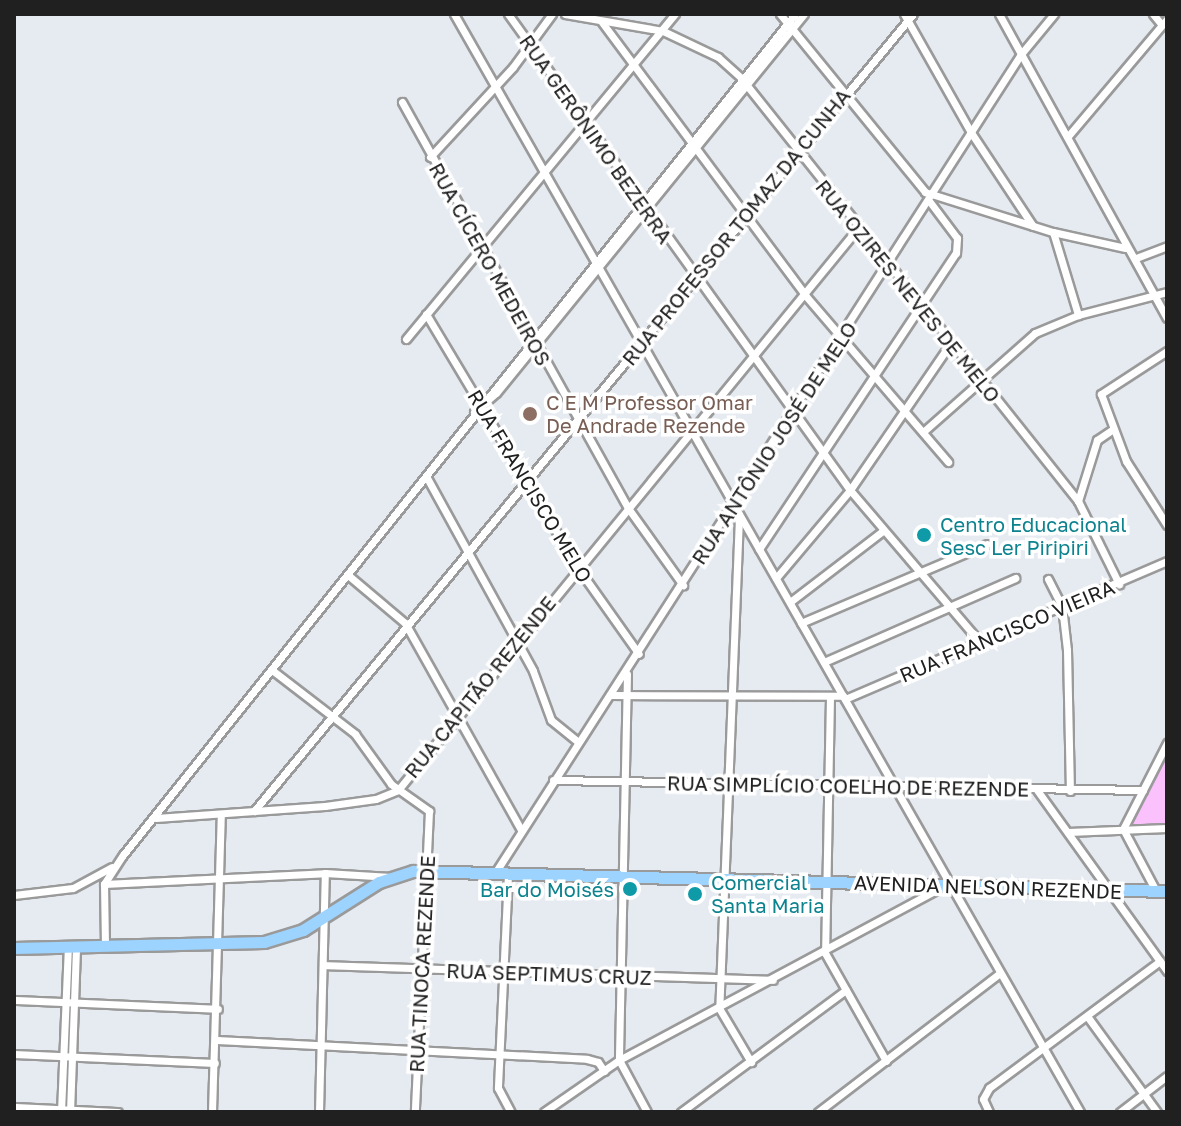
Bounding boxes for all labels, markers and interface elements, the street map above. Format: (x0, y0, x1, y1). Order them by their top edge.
street label: RUA GERÔNIMO BEZERRA (515, 30, 677, 248)
street label: RUA PROFESSOR TOMAZ DA CUNHA (617, 84, 855, 370)
street label: RUA CÍCERO MEDEIROS (424, 158, 556, 370)
street label: RUA OZIRES NEVES DE MELO (811, 175, 1005, 407)
street label: RUA ANTÔNIO JOSÉ DE MELO (686, 317, 862, 569)
street label: RUA FRANCISCO MELO (463, 385, 597, 587)
place label: C E M Professor Omar De Andrade Rezende (546, 390, 753, 437)
marker: C E M Professor Omar De Andrade Rezende (521, 405, 539, 423)
place label: Centro Educacional Sesc Ler Piripiri (940, 512, 1127, 559)
marker: Centro Educacional Sesc Ler Piripiri (915, 526, 933, 544)
street label: RUA FRANCISCO VIEIRA (896, 575, 1118, 687)
street label: RUA CAPITÃO REZENDE (399, 591, 561, 783)
street label: RUA SIMPLÍCIO COELHO DE REZENDE (667, 771, 1029, 801)
street label: RUA TINOCA REZENDE (404, 855, 440, 1073)
place label: Comercial Santa Maria (711, 870, 824, 917)
street label: AVENIDA NELSON REZENDE (854, 870, 1122, 904)
place label: Bar do Moisés (480, 877, 614, 901)
marker: Bar do Moisés (621, 880, 639, 898)
marker: Comercial Santa Maria (686, 885, 704, 903)
street label: RUA SEPTIMUS CRUZ (446, 958, 652, 990)

